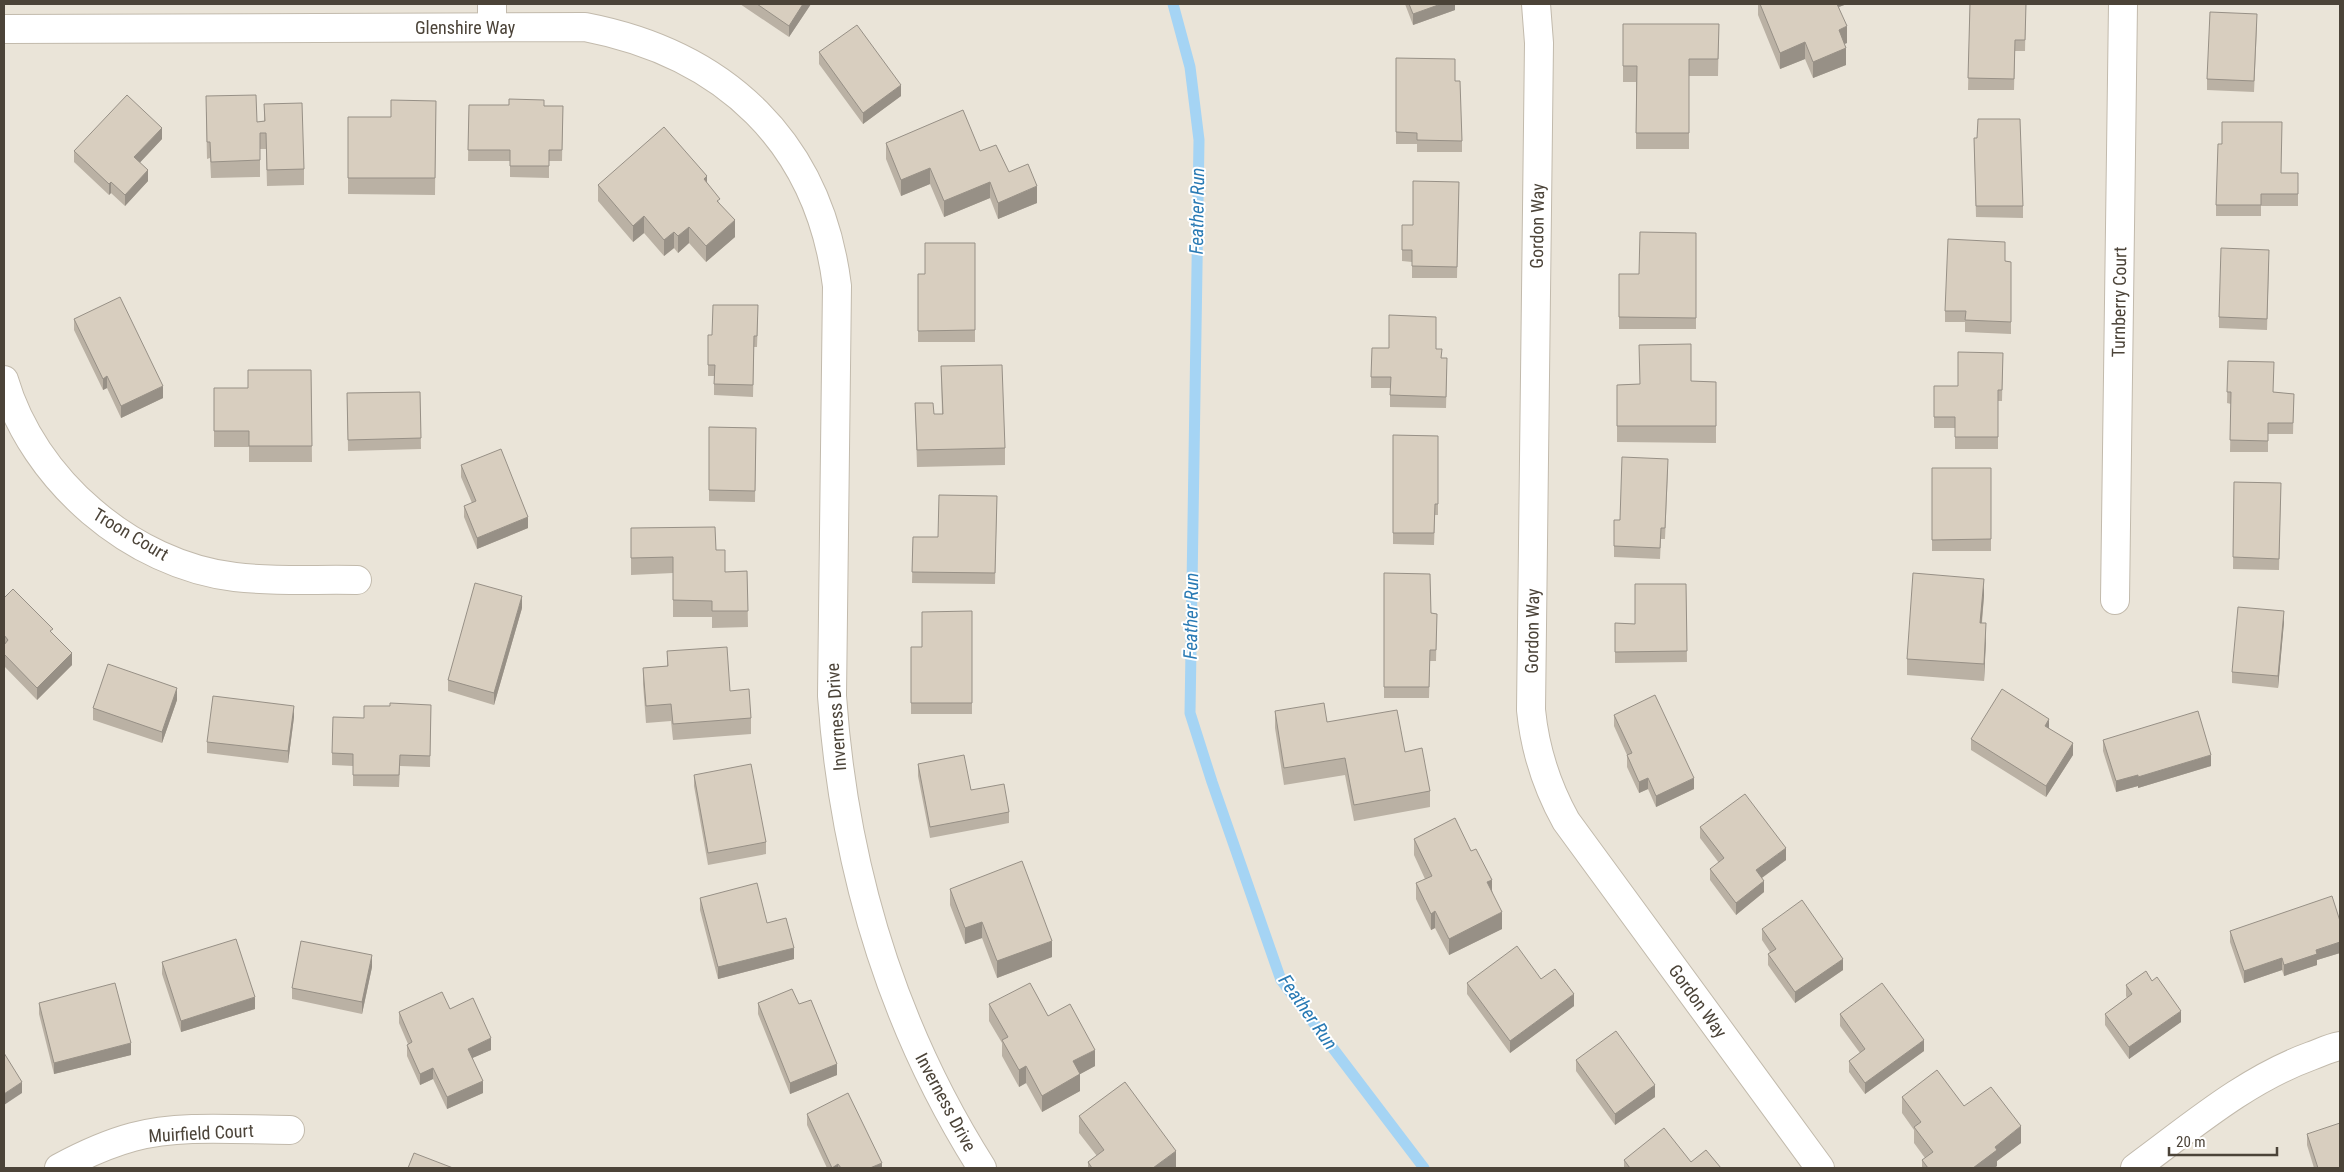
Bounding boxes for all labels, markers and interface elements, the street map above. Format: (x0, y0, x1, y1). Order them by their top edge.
street label: Glenshire Way (415, 17, 516, 38)
water label: Feather Run (1185, 167, 1209, 255)
street label: Gordon Way (1526, 183, 1548, 269)
street label: Turnberry Court (2108, 246, 2130, 358)
street label: Troon Court (90, 503, 172, 565)
water label: Feather Run (1179, 572, 1203, 660)
street label: Gordon Way (1521, 588, 1543, 674)
street label: Inverness Drive (822, 662, 850, 772)
street label: Gordon Way (1664, 960, 1732, 1042)
water label: Feather Run (1274, 970, 1342, 1054)
street label: Inverness Drive (911, 1049, 981, 1155)
street label: Muirfield Court (148, 1120, 254, 1146)
scale bar (2169, 1124, 2276, 1156)
text: 20 m (2176, 1133, 2206, 1151)

